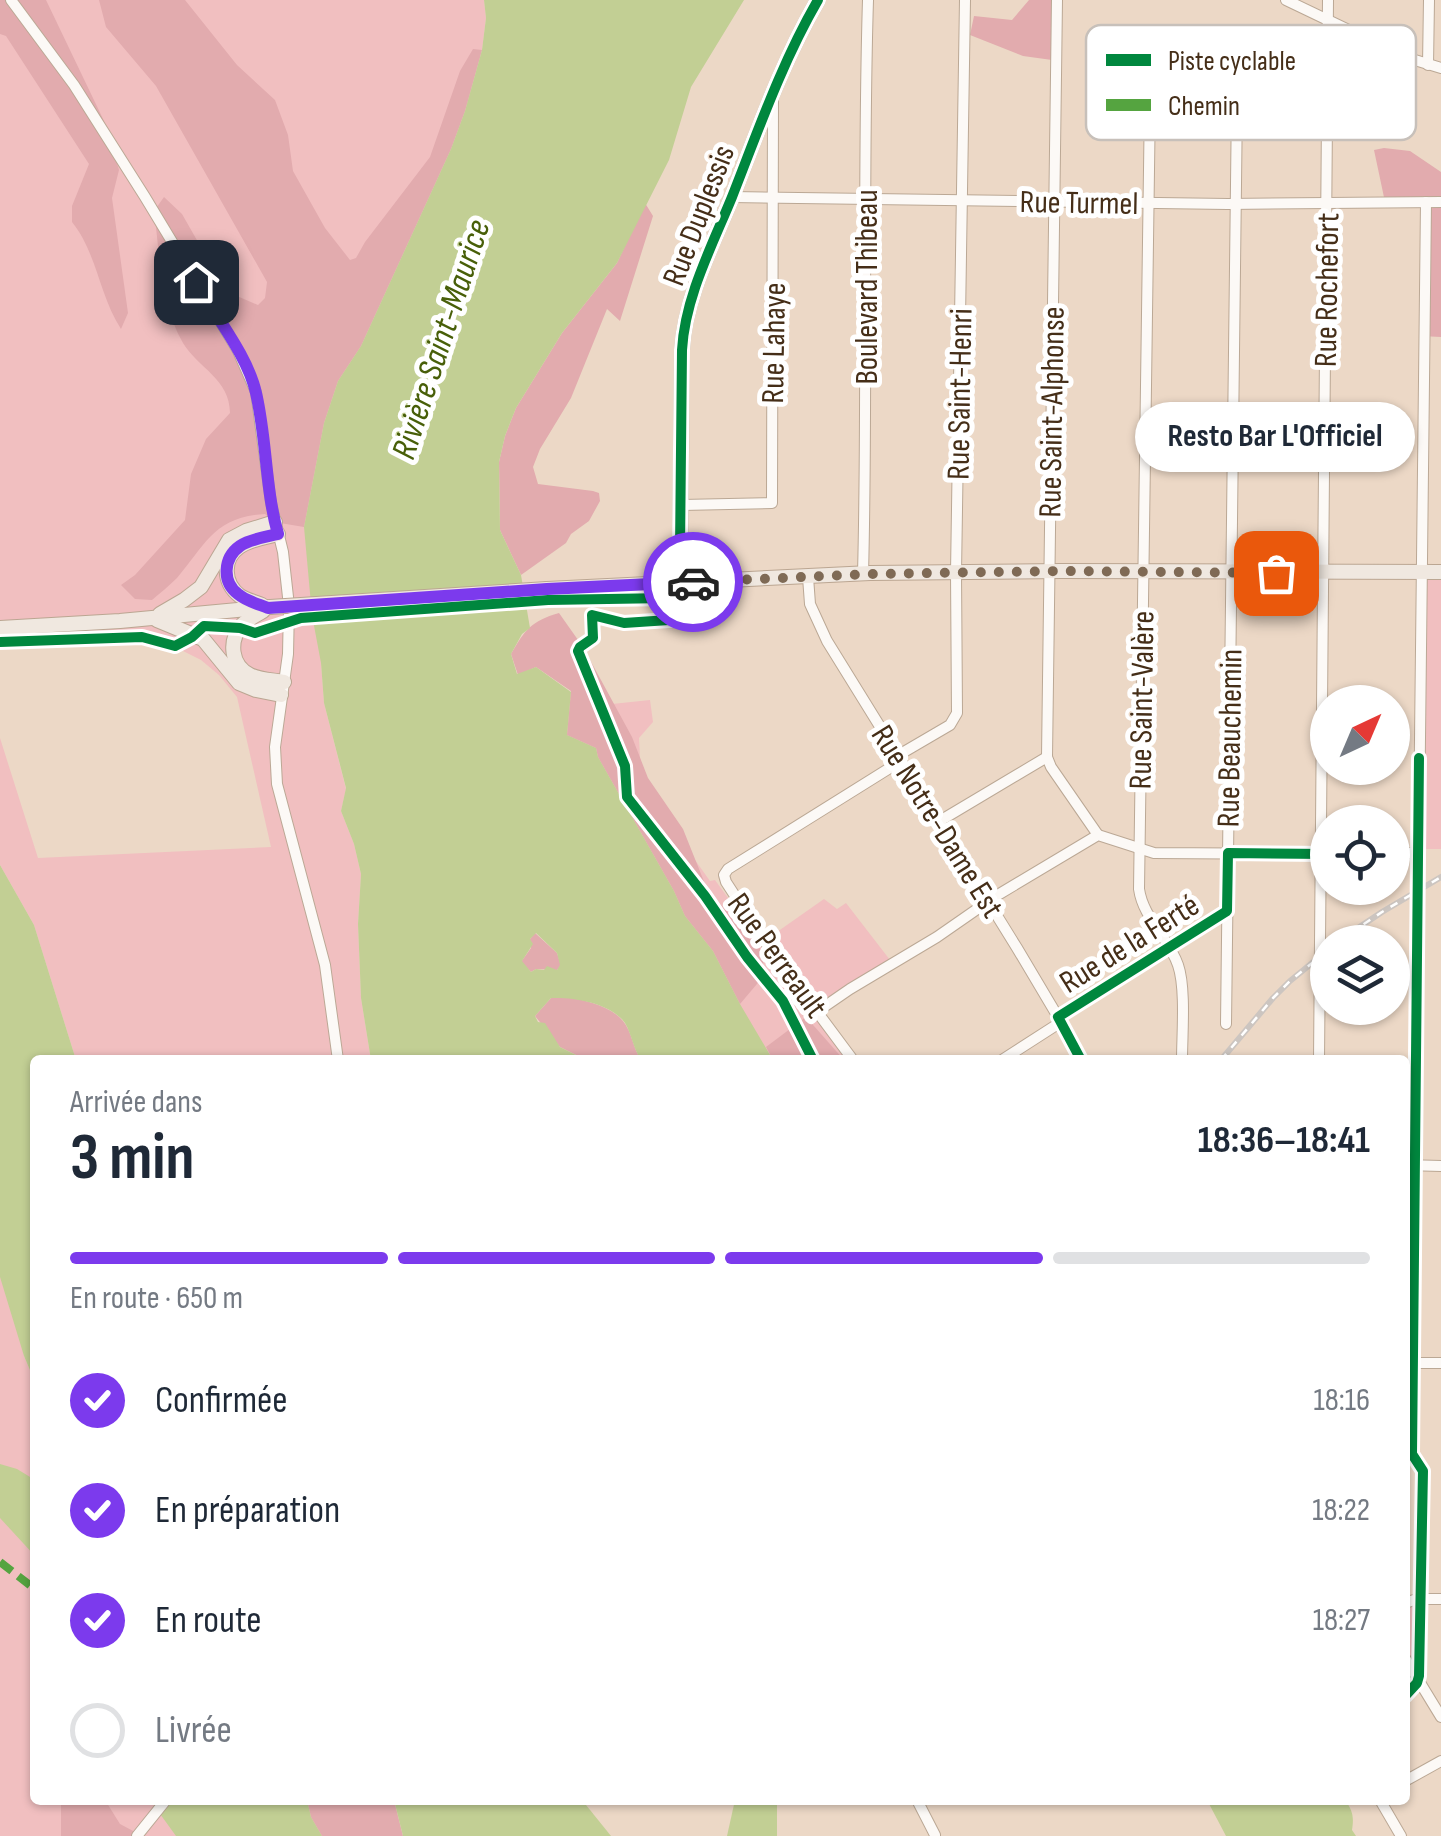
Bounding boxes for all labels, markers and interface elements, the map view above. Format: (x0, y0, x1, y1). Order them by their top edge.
legend (1086, 25, 1416, 140)
text: Piste cyclable (1168, 45, 1296, 78)
text: Chemin (1168, 90, 1240, 123)
street label: Rue Duplessis (655, 140, 744, 291)
street label: Rue Turmel (1019, 183, 1139, 224)
street label: Boulevard Thibeau (848, 189, 887, 385)
street label: Rue Rochefort (1307, 213, 1348, 368)
water label: Rivière Saint-Maurice (382, 214, 500, 465)
pin (154, 240, 239, 325)
icon: home (169, 255, 224, 310)
street label: Rue Lahaye (754, 282, 795, 404)
street label: Rue Saint-Alphonse (1031, 306, 1074, 518)
street label: Rue Saint-Henri (940, 308, 981, 480)
callout: Resto Bar L'Officiel (1136, 403, 1416, 473)
text: Resto Bar L'Officiel (1168, 417, 1382, 456)
pin (1234, 531, 1319, 616)
courier (643, 532, 743, 632)
icon: bag (1249, 546, 1304, 601)
icon: car (666, 555, 721, 610)
street label: Rue Saint-Valère (1121, 610, 1164, 790)
street label: Rue Beauchemin (1209, 648, 1252, 828)
north arrow (1310, 685, 1410, 785)
map controls (1310, 685, 1410, 1025)
street label: Rue Notre-Dame Est (862, 718, 1011, 925)
button: locate (1310, 805, 1410, 905)
street label: Rue Perreault (719, 886, 835, 1026)
street label: Rue de la Ferté (1053, 886, 1207, 1002)
button: layers (1310, 925, 1410, 1025)
text: Arrivée dans (70, 1083, 202, 1122)
text: 18:36–18:41 (1198, 1118, 1370, 1163)
text: 3 min (70, 1120, 194, 1198)
text: En route · 650 m (70, 1279, 243, 1318)
icon: check (70, 1373, 125, 1428)
text: Confirmée (155, 1378, 288, 1423)
text: 18:16 (1314, 1381, 1370, 1420)
icon: check (70, 1483, 125, 1538)
text: En préparation (155, 1488, 340, 1533)
text: 18:22 (1312, 1491, 1370, 1530)
icon: check (70, 1593, 125, 1648)
text: En route (155, 1598, 261, 1643)
text: 18:27 (1313, 1601, 1370, 1640)
text: Livrée (155, 1708, 232, 1753)

